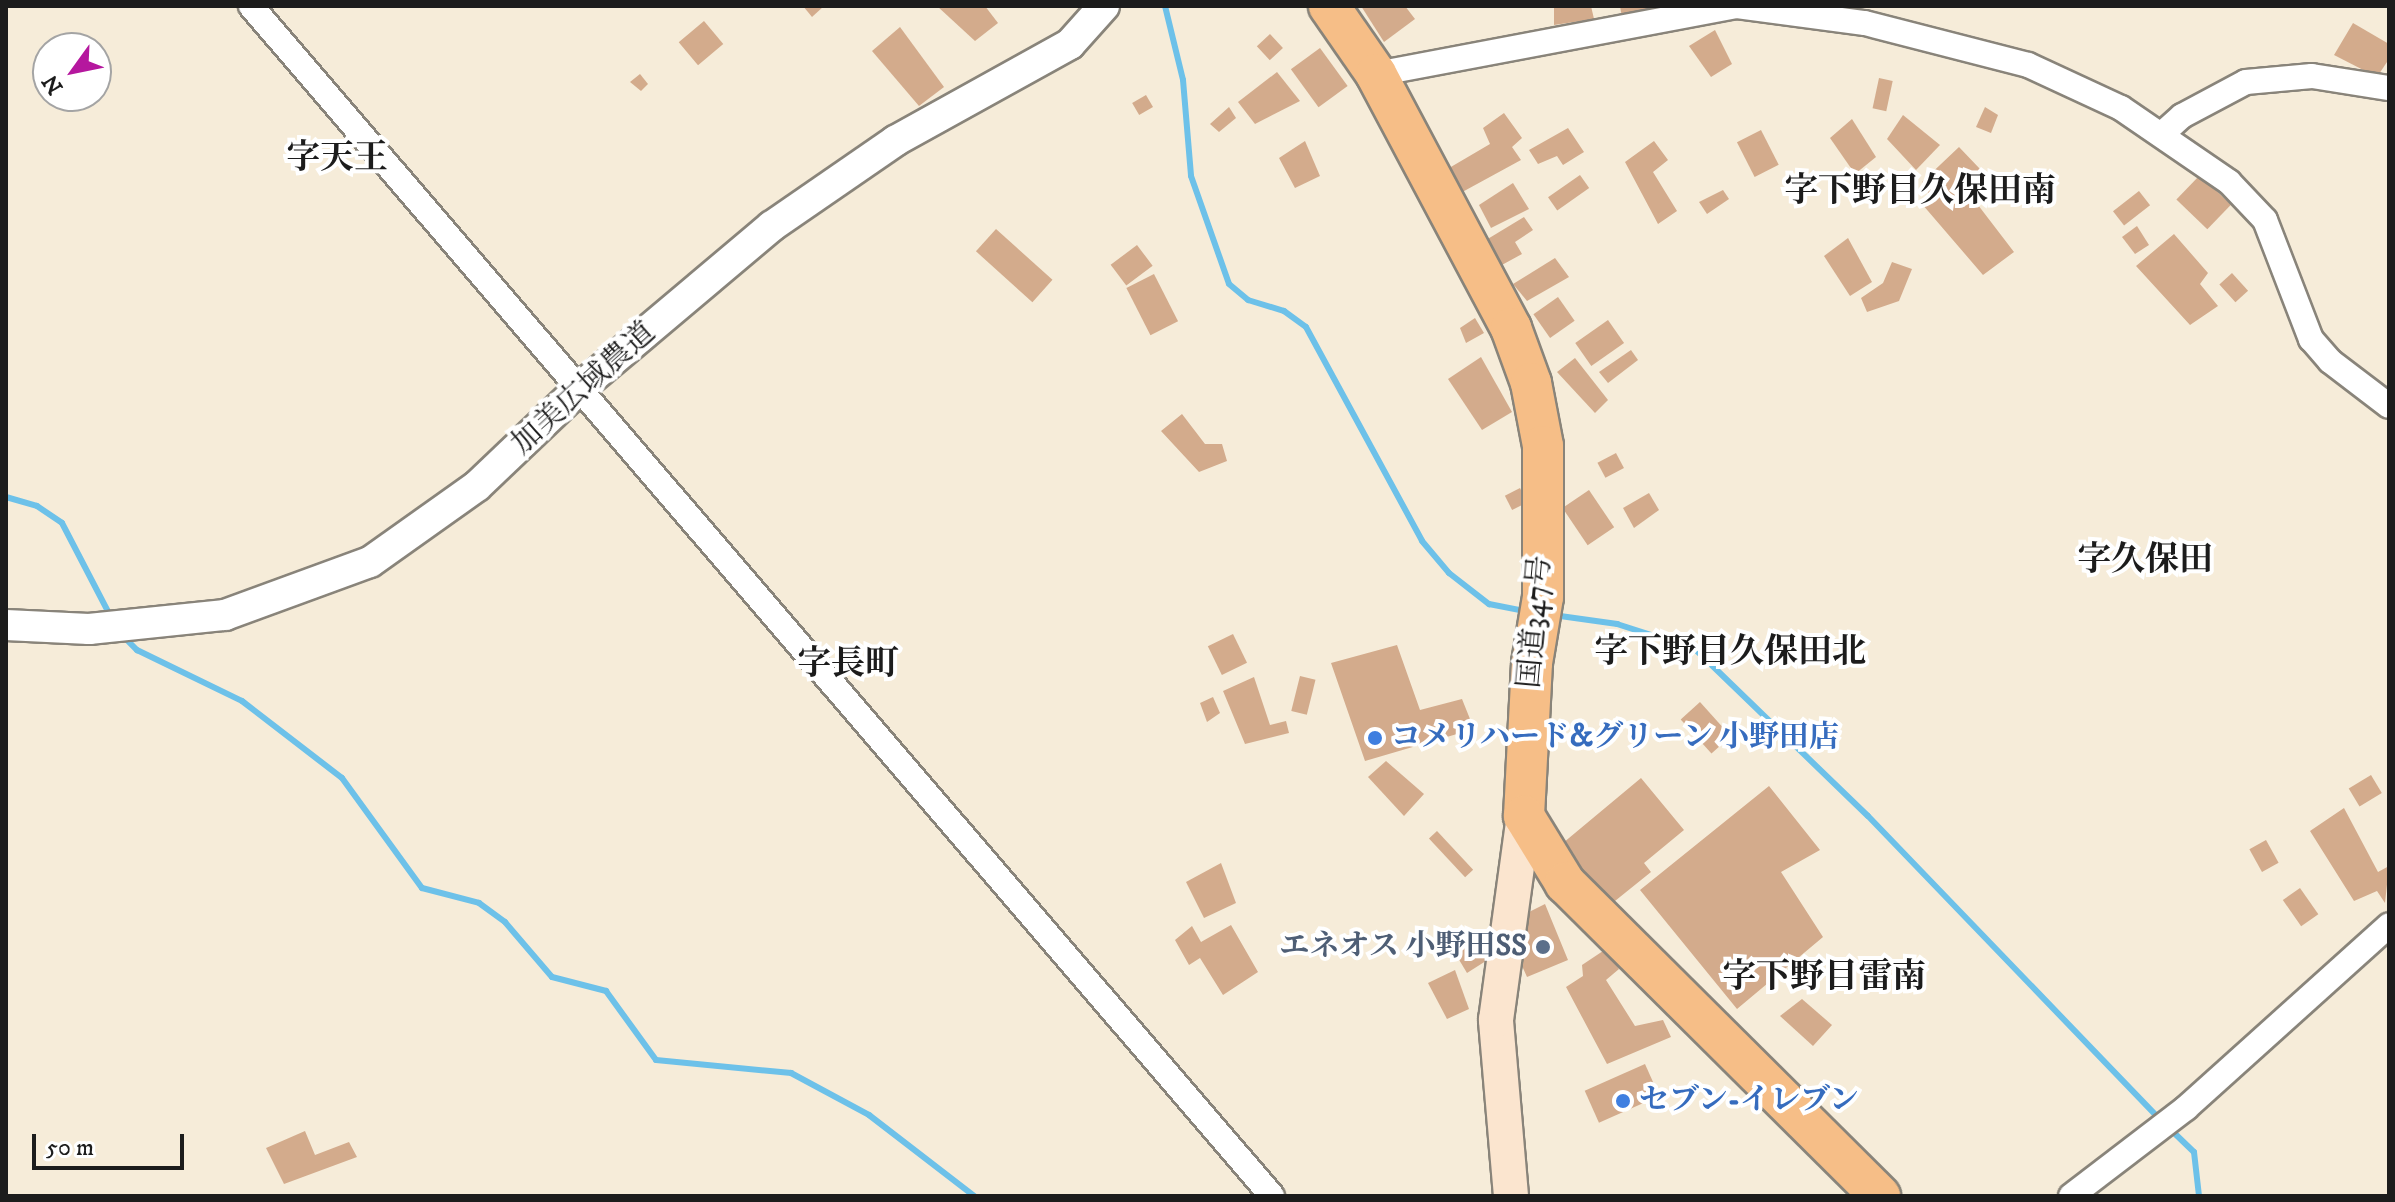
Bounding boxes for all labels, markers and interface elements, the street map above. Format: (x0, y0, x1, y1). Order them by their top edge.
north arrow (32, 32, 112, 112)
text: N (37, 69, 69, 99)
district label: 字天王 (286, 139, 388, 179)
district label: 字下野目久保田南 (1784, 172, 2056, 212)
street label: 加美広域農道 (505, 315, 663, 463)
district label: 字久保田 (2077, 541, 2213, 581)
street label: 国道347号 (1512, 554, 1560, 690)
district label: 字下野目久保田北 (1594, 633, 1866, 673)
district label: 字長町 (797, 645, 899, 685)
place label: コメリハード&グリーン 小野田店 (1391, 720, 1841, 756)
marker: コメリハード&グリーン 小野田店 (1366, 729, 1384, 747)
place label: エネオス 小野田SS (1279, 929, 1527, 965)
marker: エネオス 小野田SS (1534, 938, 1552, 956)
district label: 字下野目雷南 (1722, 958, 1926, 998)
place label: セブン-イレブン (1639, 1083, 1861, 1119)
marker: セブン-イレブン (1614, 1092, 1632, 1110)
scale bar (36, 1118, 188, 1168)
text: 50 m (46, 1133, 94, 1163)

